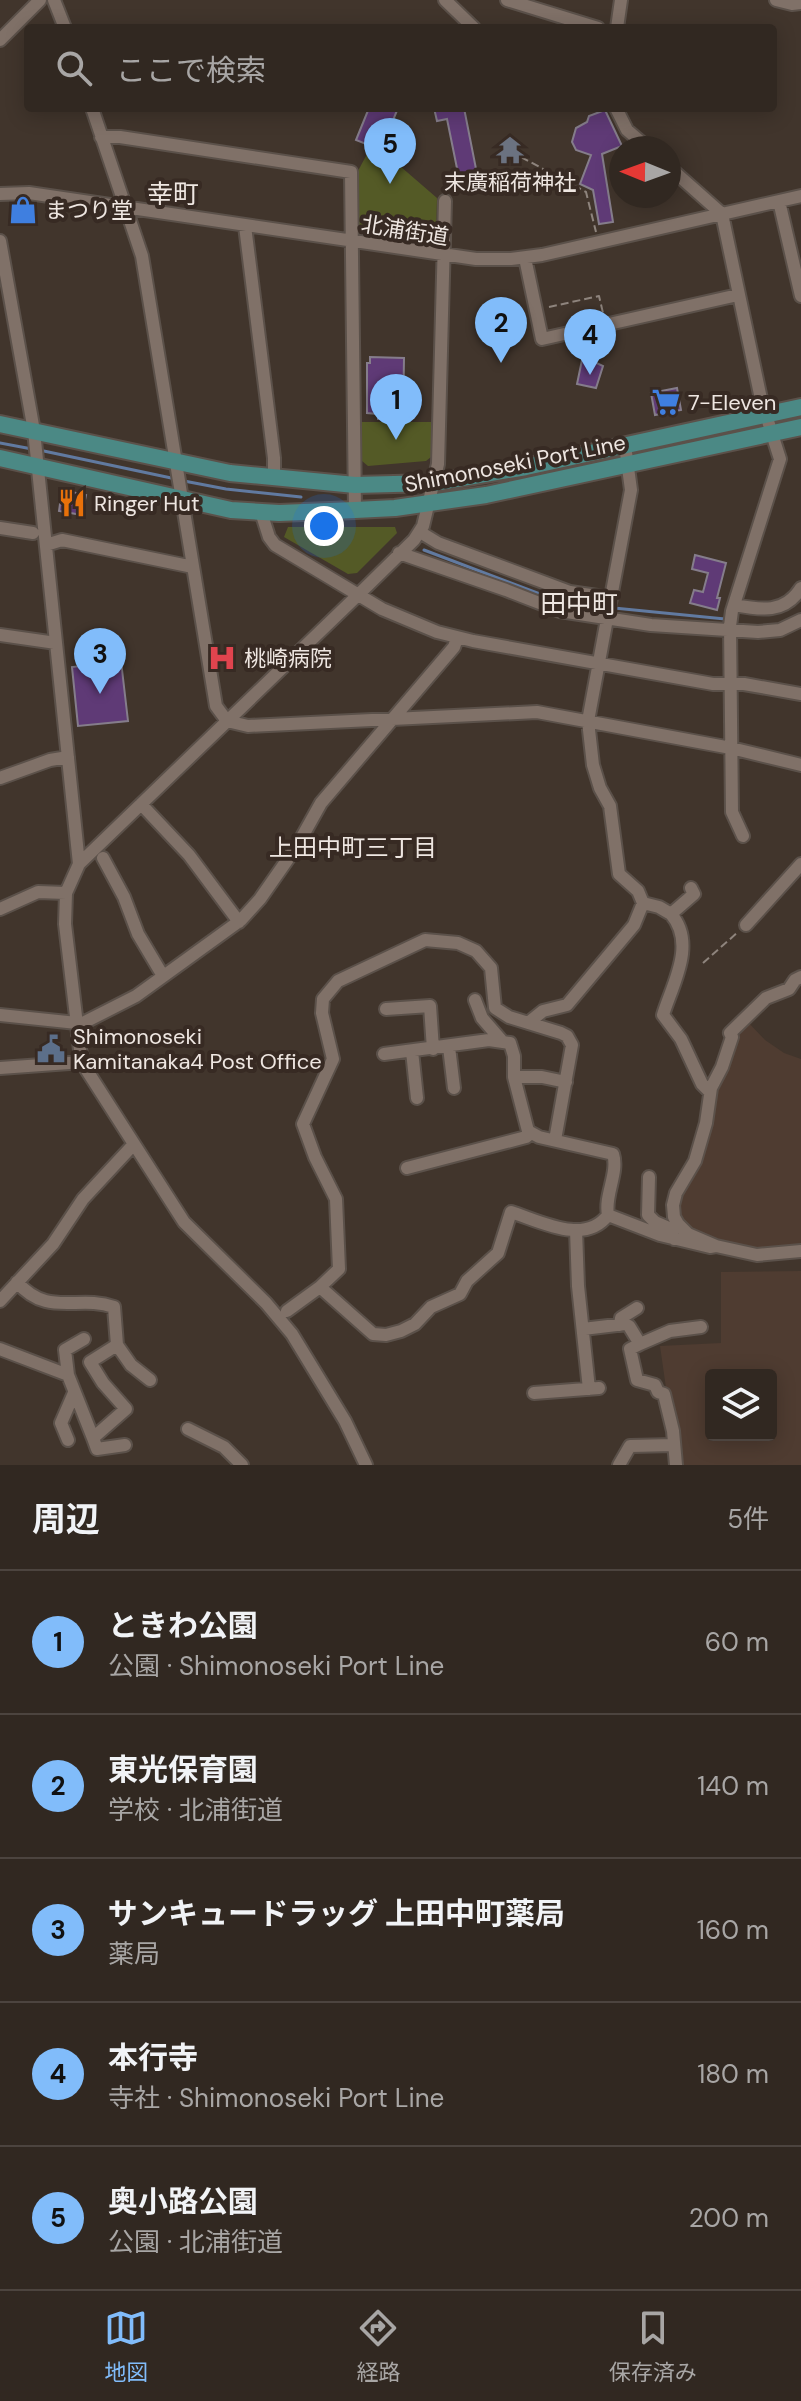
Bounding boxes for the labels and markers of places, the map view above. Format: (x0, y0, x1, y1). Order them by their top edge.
pin: 5 (364, 118, 416, 184)
temple icon: 末廣稲荷神社 (495, 135, 525, 165)
place label: 末廣稲荷神社 (444, 168, 576, 197)
shop icon: まつり堂 (8, 195, 38, 225)
place label: まつり堂 (45, 196, 133, 225)
pin: 2 (475, 297, 527, 363)
pin: 4 (564, 309, 616, 375)
pin: 1 (370, 374, 422, 440)
supermarket icon: 7-Eleven (651, 387, 681, 417)
place label: 7-Eleven (688, 388, 776, 417)
restaurant icon: Ringer Hut (57, 488, 87, 518)
place label: Ringer Hut (94, 489, 200, 518)
pin: 3 (74, 628, 126, 694)
hospital icon: 桃崎病院 (207, 643, 237, 673)
place label: 桃崎病院 (244, 644, 332, 673)
place label: Shimonoseki Kamitanaka4 Post Office (73, 1022, 322, 1076)
public building icon: Shimonoseki Kamitanaka4 Post Office (36, 1034, 66, 1064)

